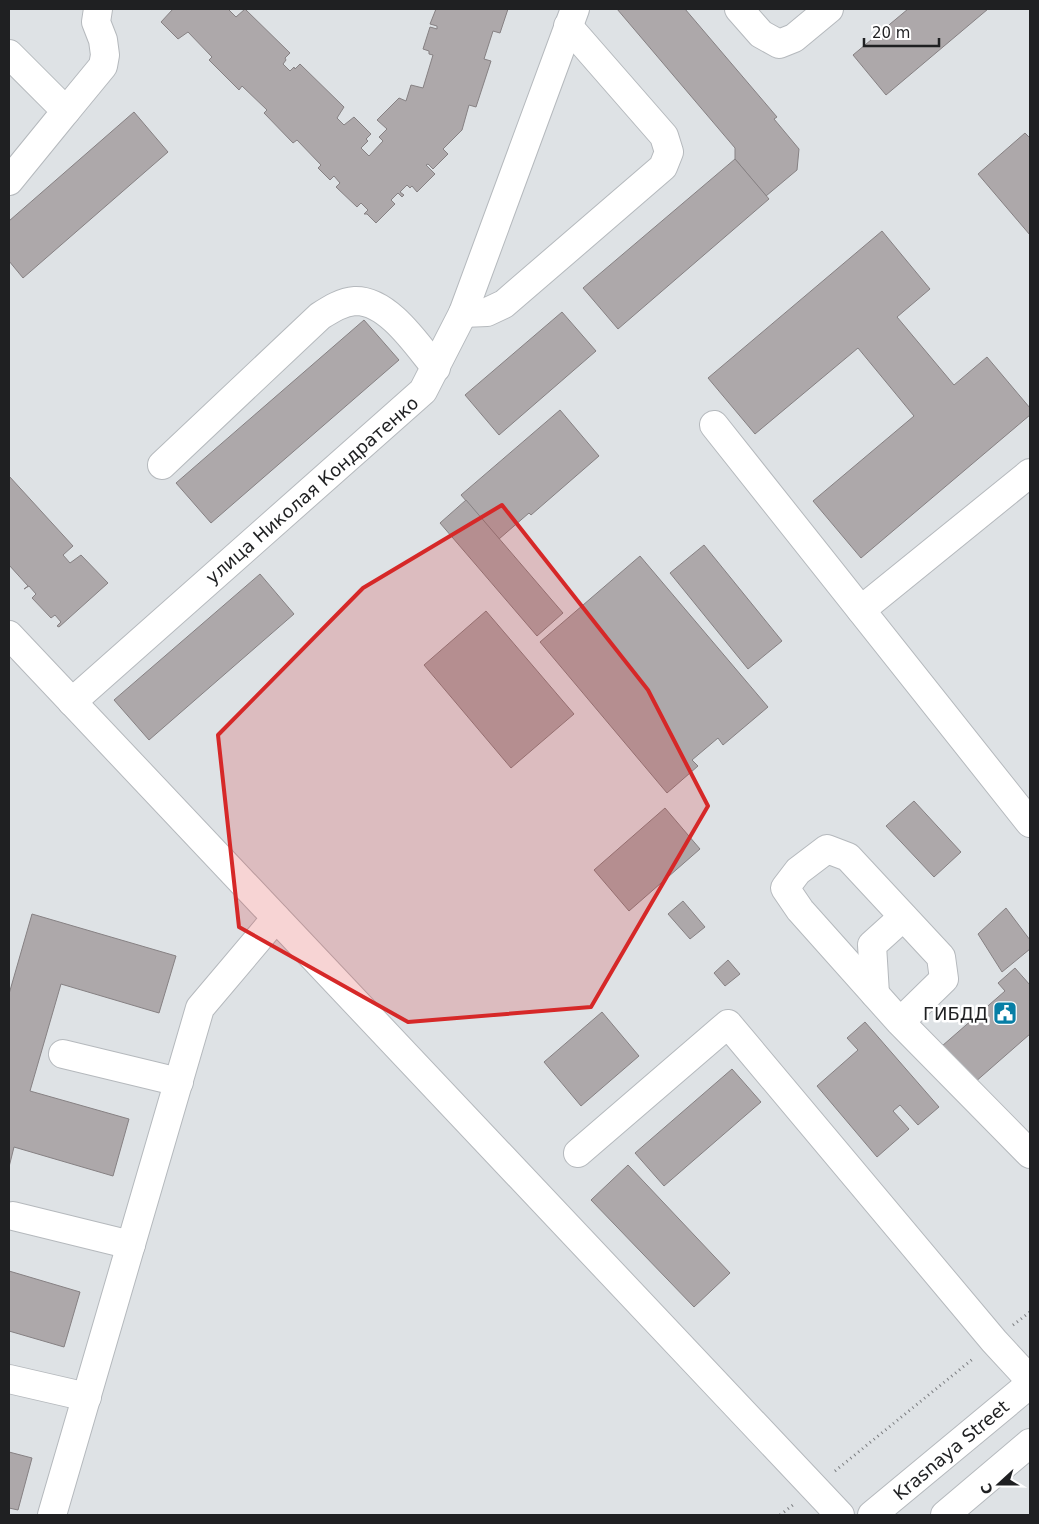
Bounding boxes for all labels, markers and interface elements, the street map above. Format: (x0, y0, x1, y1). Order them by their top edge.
scale bar (864, 15, 939, 47)
text: 20 m (872, 24, 910, 42)
street label: улица Николая Кондратенко (201, 392, 423, 588)
public building icon: ГИБДД (992, 1000, 1018, 1026)
place label: ГИБДД (923, 1003, 988, 1024)
street label: Krasnaya Street (889, 1396, 1013, 1504)
north arrow (974, 1459, 1024, 1509)
text: С (978, 1481, 996, 1496)

